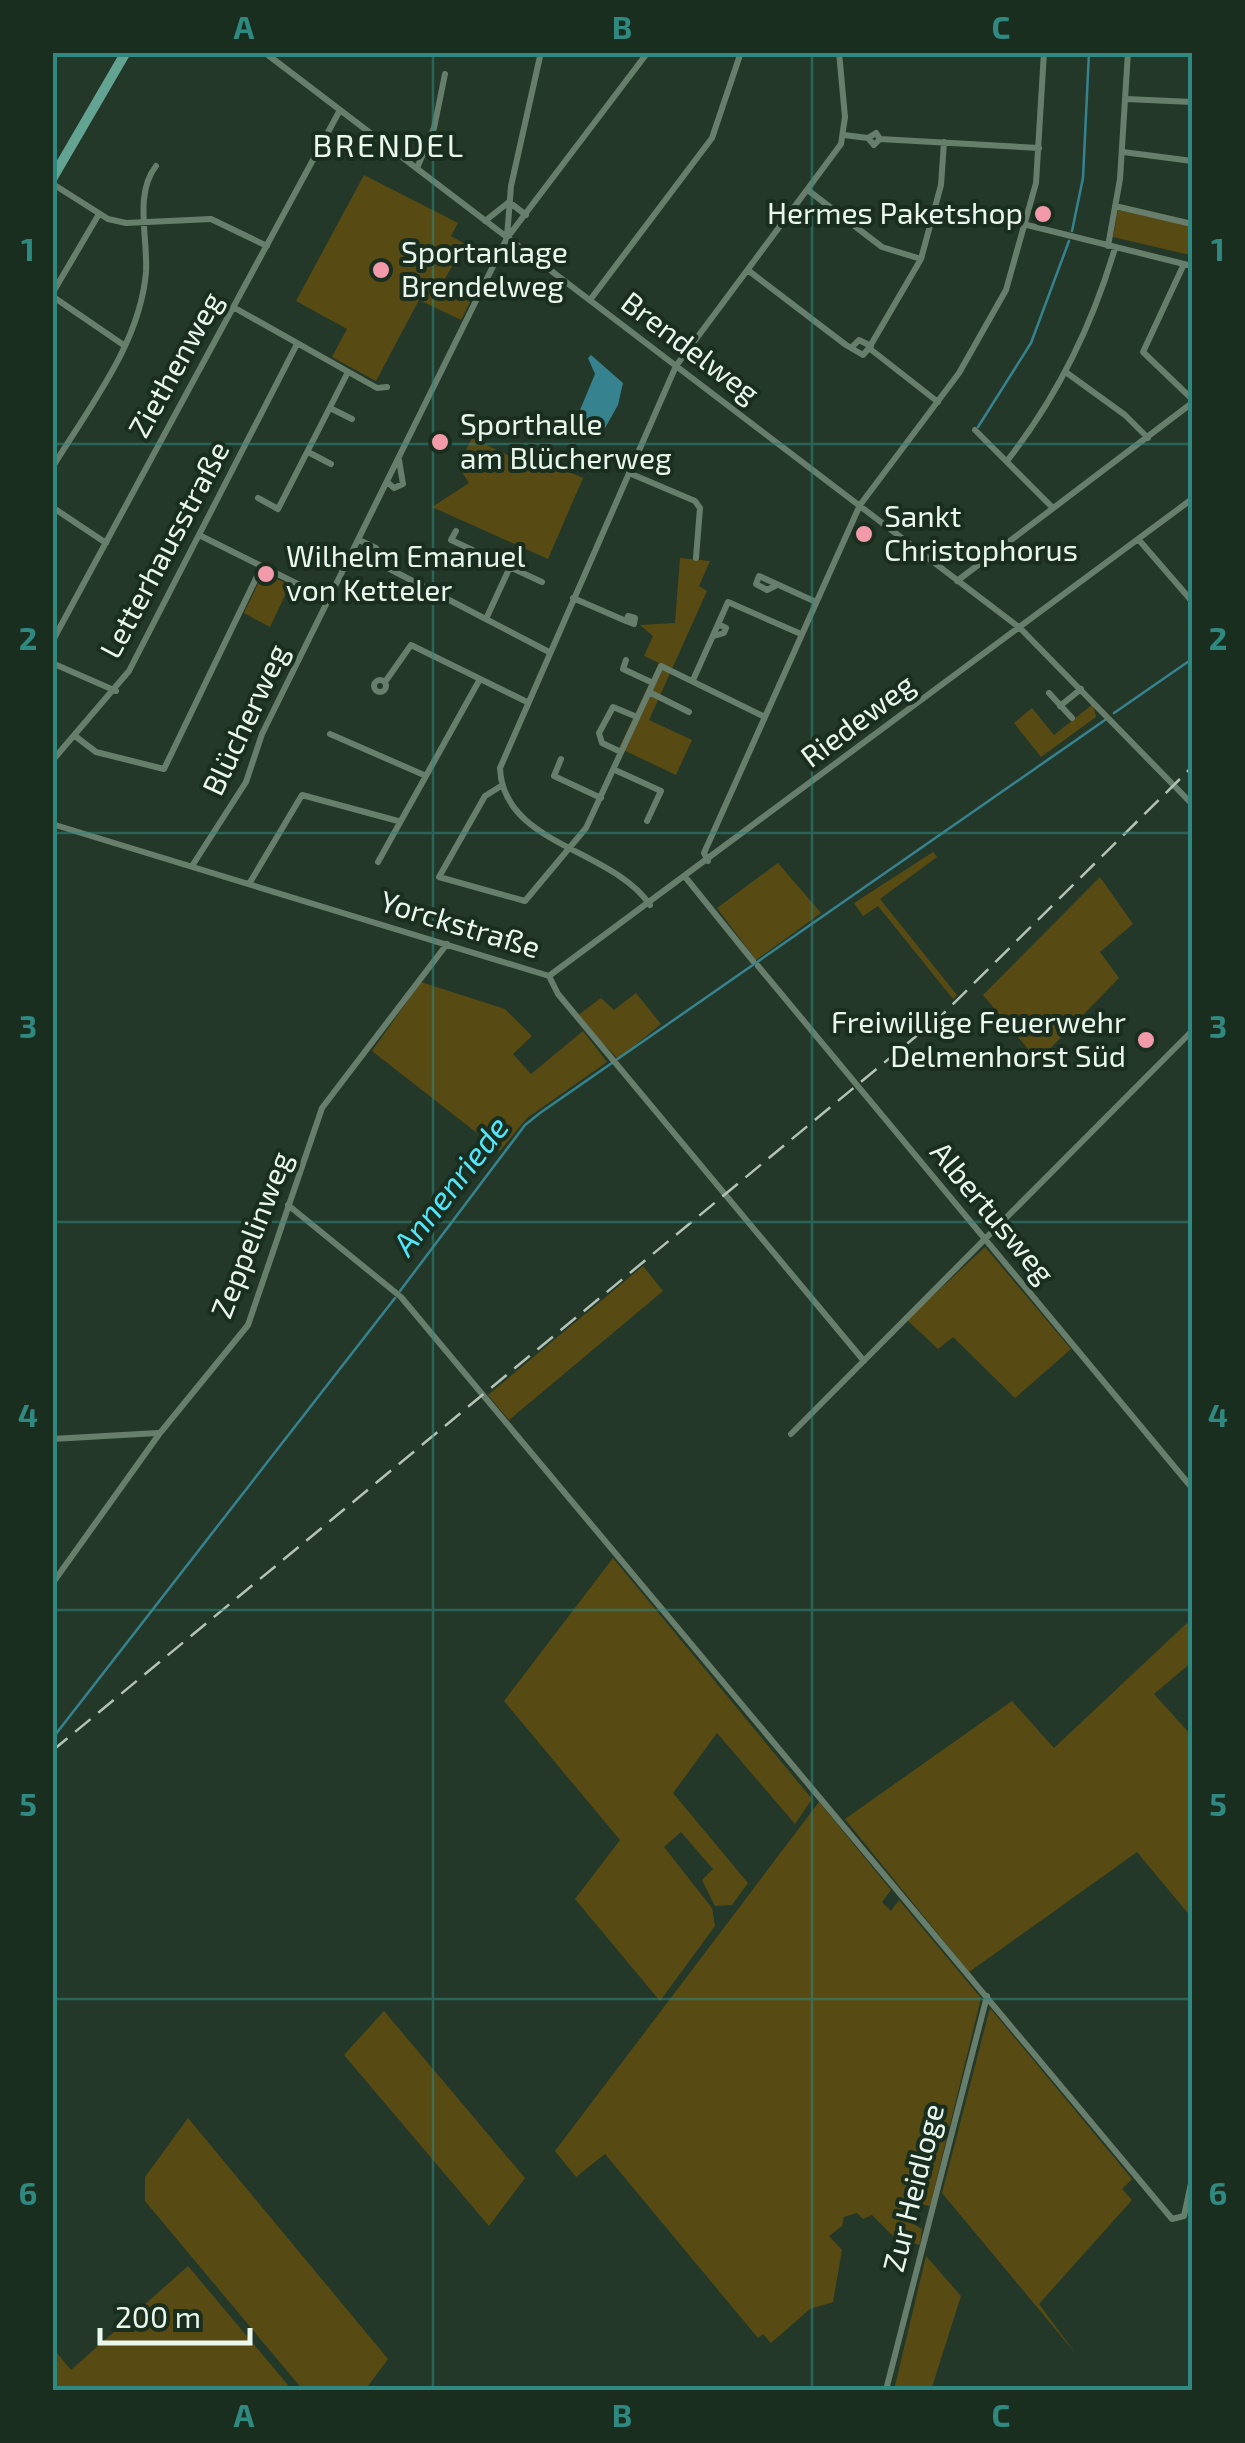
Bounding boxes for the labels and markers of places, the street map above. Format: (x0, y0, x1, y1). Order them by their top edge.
place label: Hermes Paketshop (767, 194, 1023, 230)
marker: Hermes Paketshop (1032, 203, 1054, 225)
place label: Sportanlage Brendelweg (401, 233, 568, 303)
marker: Sportanlage Brendelweg (370, 259, 392, 281)
place label: Sporthalle am Blücherweg (460, 405, 672, 475)
marker: Sporthalle am Blücherweg (429, 431, 451, 453)
place label: Sankt Christophorus (884, 497, 1078, 567)
marker: Sankt Christophorus (853, 523, 875, 545)
place label: Wilhelm Emanuel von Ketteler (286, 537, 525, 607)
marker: Wilhelm Emanuel von Ketteler (255, 563, 277, 585)
place label: Freiwillige Feuerwehr Delmenhorst Süd (831, 1003, 1126, 1073)
marker: Freiwillige Feuerwehr Delmenhorst Süd (1135, 1029, 1157, 1051)

